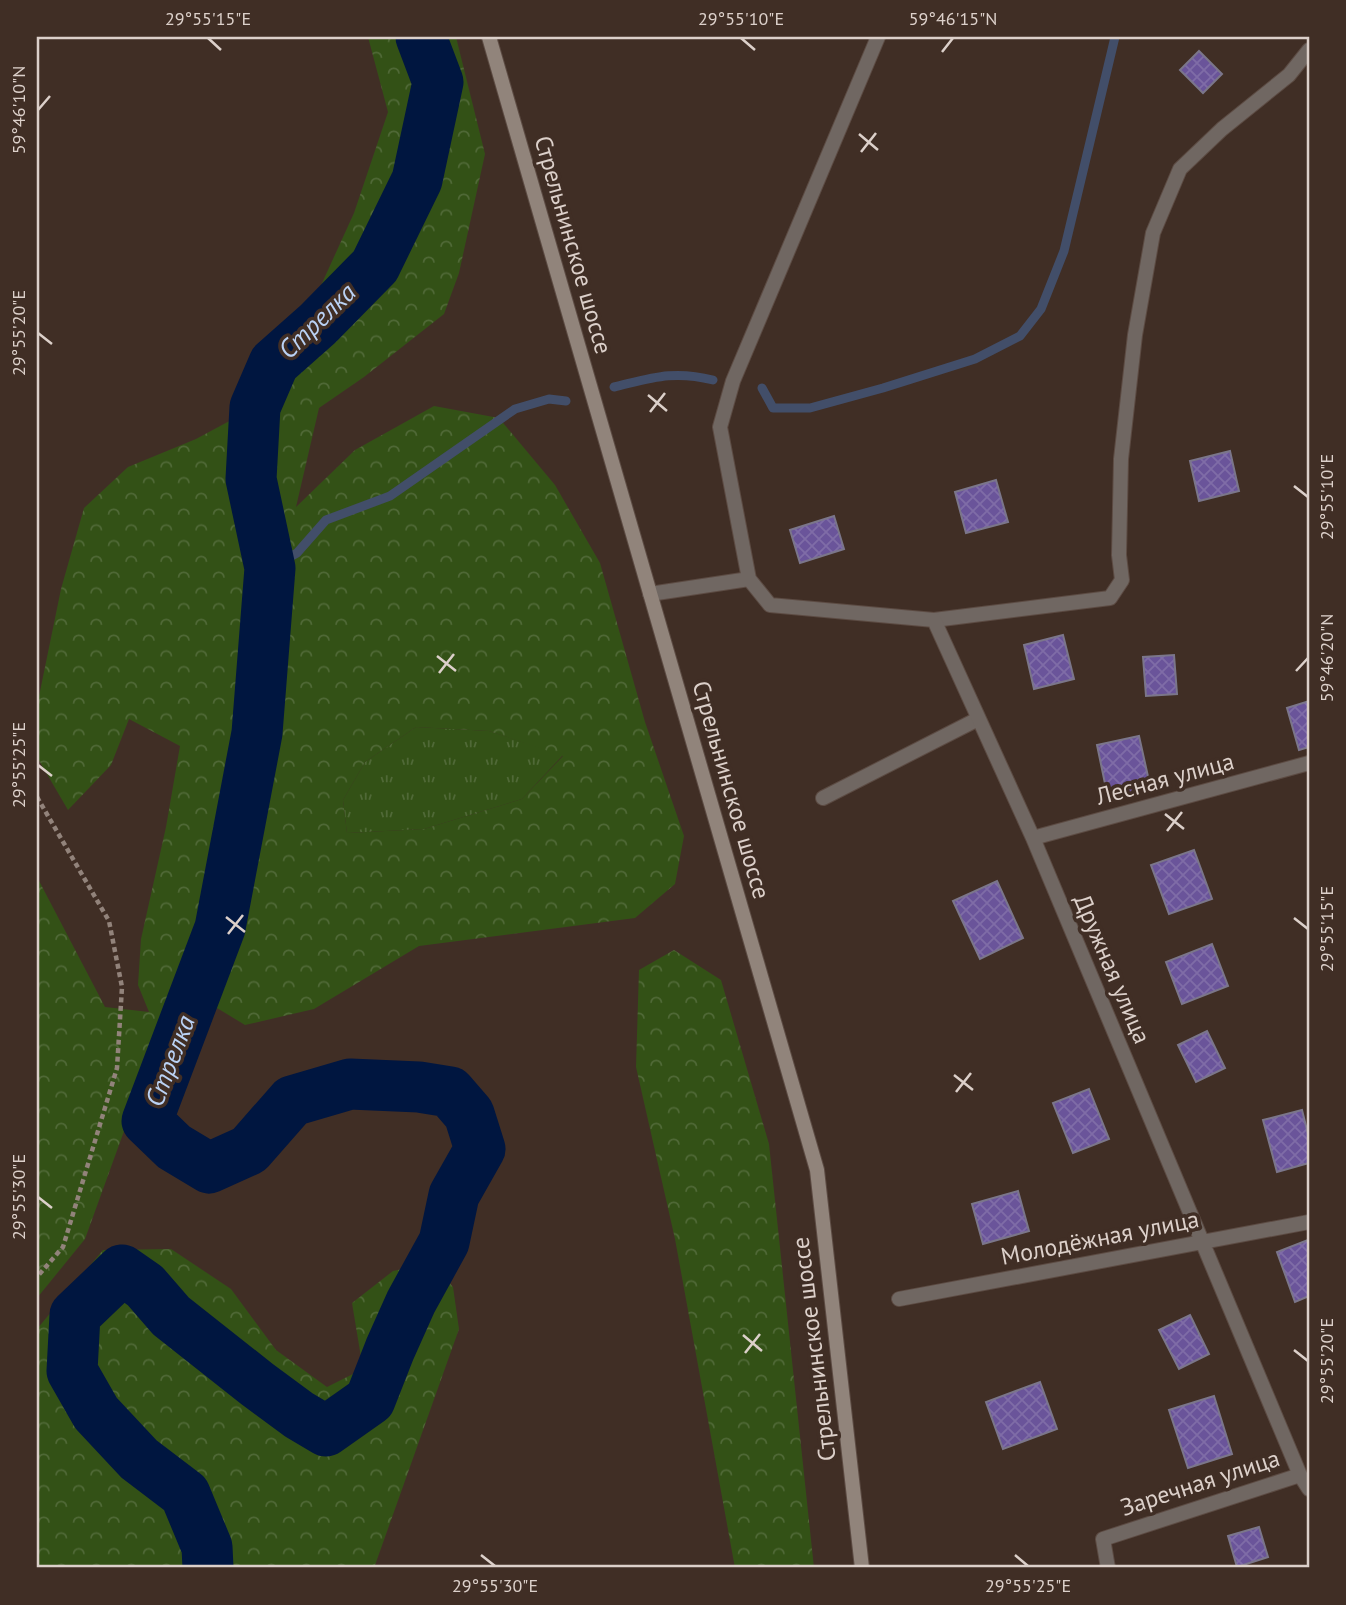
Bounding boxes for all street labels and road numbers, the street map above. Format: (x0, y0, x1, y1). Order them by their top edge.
street label: Стрельнинское шоссе (528, 132, 619, 357)
street label: Стрельнинское шоссе (686, 677, 777, 902)
street label: Лесная улица (1092, 745, 1237, 812)
street label: Дружная улица (1067, 889, 1158, 1048)
street label: Молодёжная улица (998, 1203, 1202, 1272)
street label: Стрельнинское шоссе (784, 1235, 843, 1463)
street label: Заречная улица (1116, 1442, 1283, 1523)

